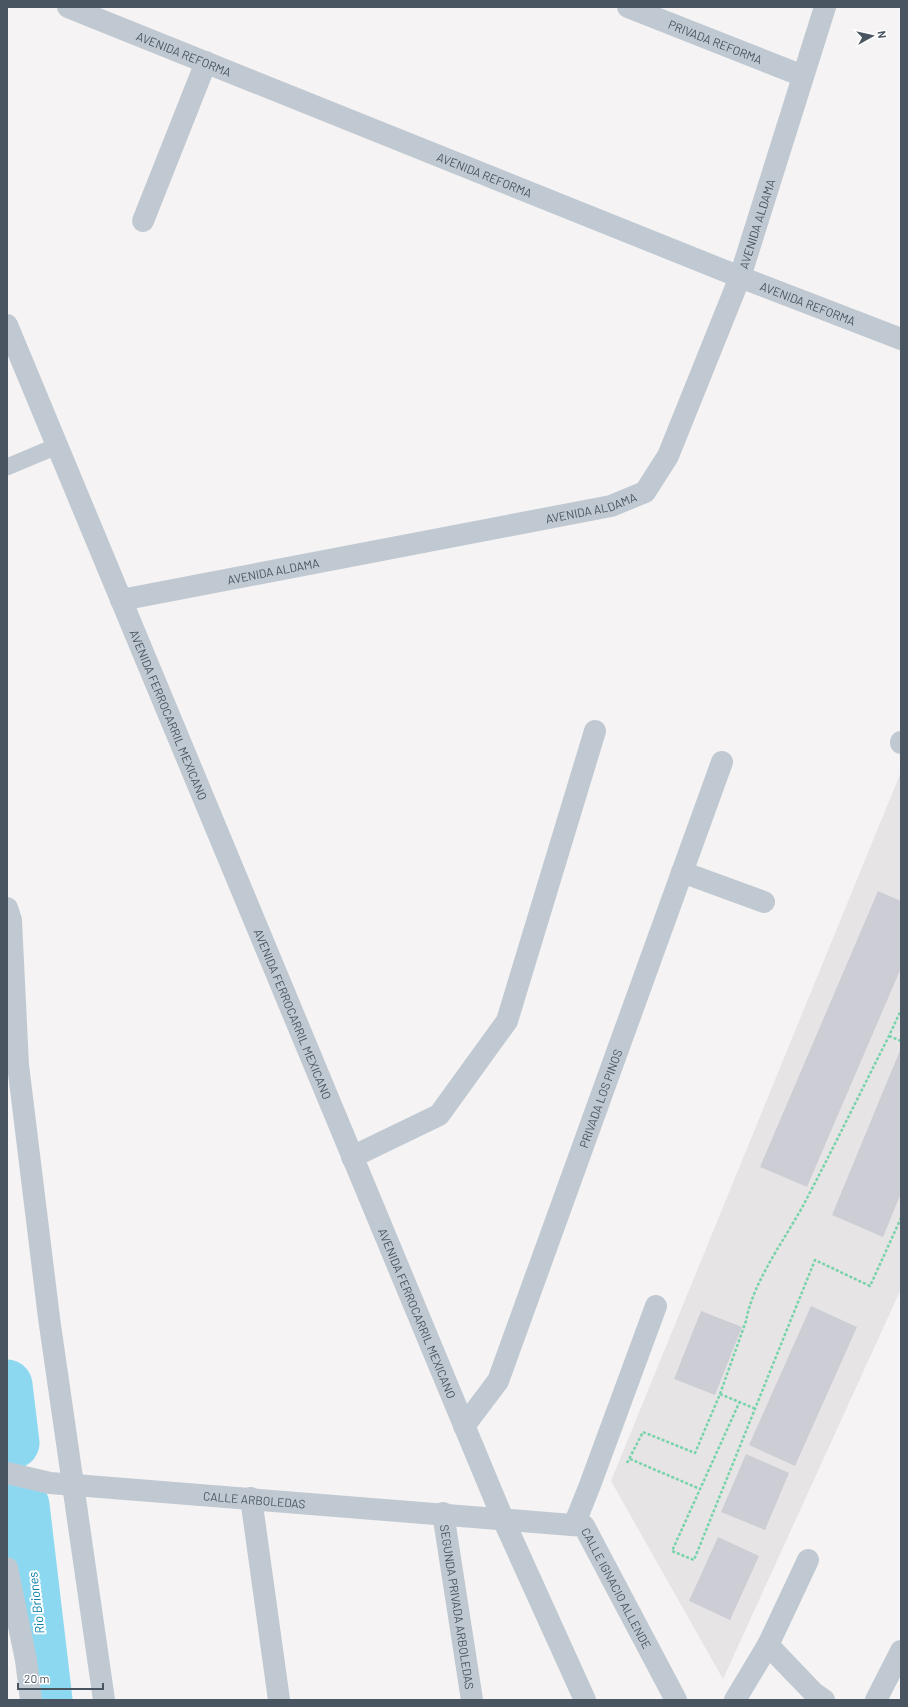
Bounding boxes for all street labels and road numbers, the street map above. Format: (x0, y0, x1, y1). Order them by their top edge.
street label: PRIVADA REFORMA (666, 17, 764, 66)
street label: AVENIDA REFORMA (134, 28, 234, 79)
street label: AVENIDA REFORMA (435, 149, 534, 200)
street label: AVENIDA ALDAMA (736, 177, 777, 271)
street label: AVENIDA REFORMA (758, 278, 858, 328)
street label: AVENIDA ALDAMA (544, 489, 638, 525)
street label: AVENIDA ALDAMA (226, 555, 320, 586)
street label: AVENIDA FERROCARRIL MEXICANO (127, 627, 210, 802)
street label: AVENIDA FERROCARRIL MEXICANO (252, 927, 335, 1101)
street label: PRIVADA LOS PINOS (576, 1047, 625, 1150)
street label: AVENIDA FERROCARRIL MEXICANO (376, 1226, 459, 1400)
street label: CALLE ARBOLEDAS (202, 1488, 306, 1511)
street label: SEGUNDA PRIVADA ARBOLEDAS (438, 1523, 477, 1690)
street label: CALLE IGNACIO ALLENDE (579, 1525, 654, 1651)

